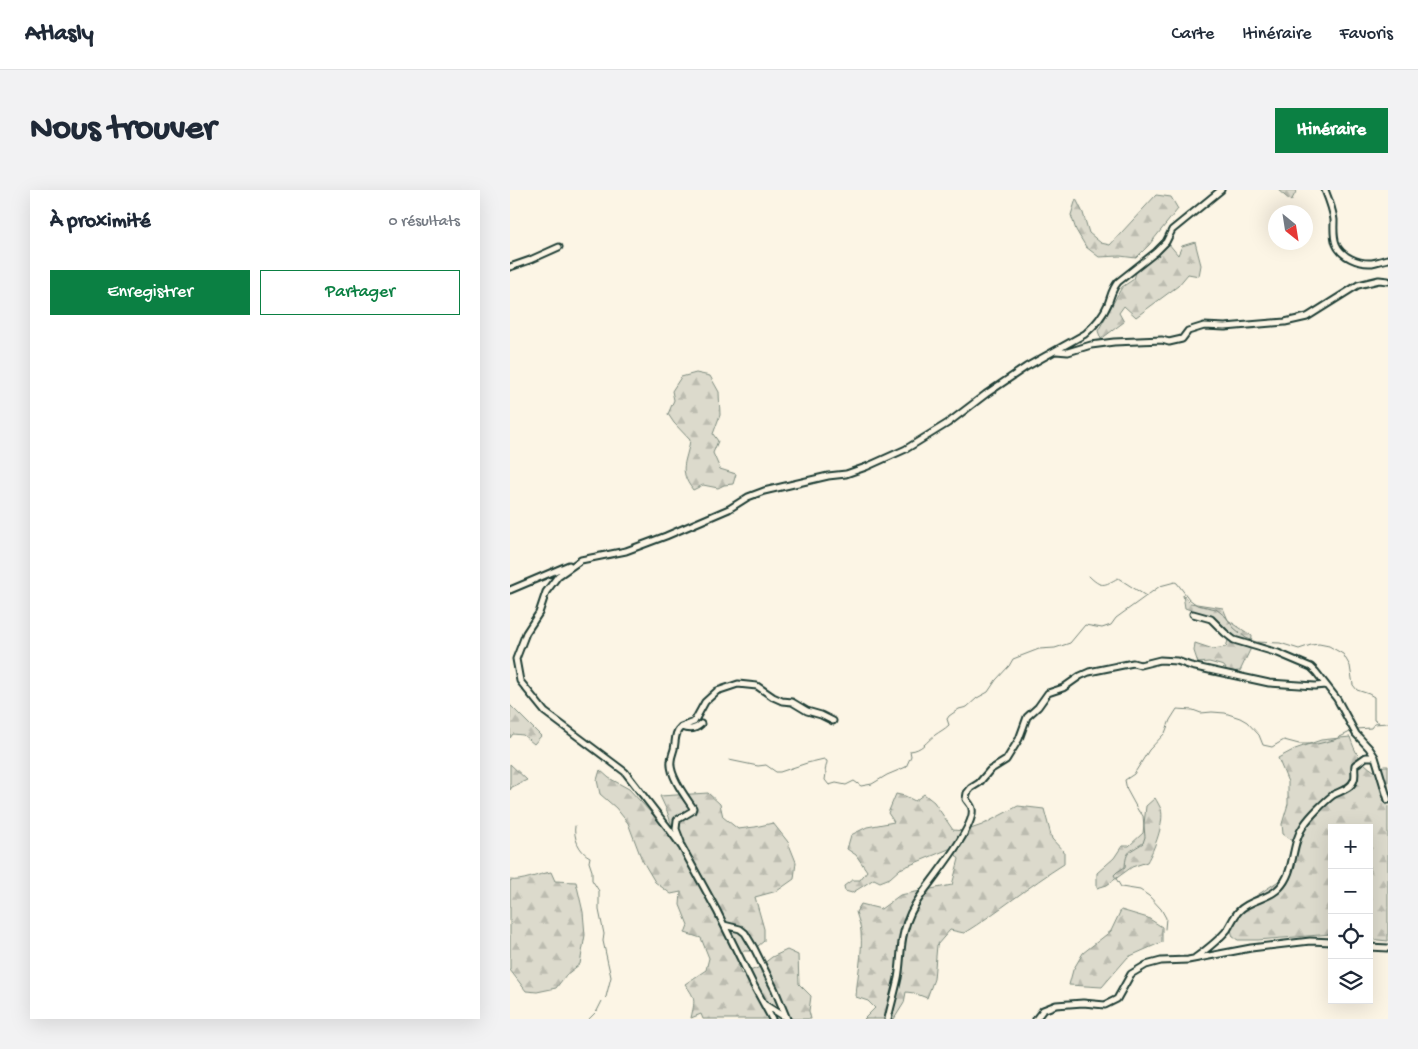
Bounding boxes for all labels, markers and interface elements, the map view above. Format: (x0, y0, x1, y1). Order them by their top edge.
text: Atlasly (25, 20, 94, 49)
text: Carte (1171, 24, 1214, 45)
text: Itinéraire (1242, 24, 1312, 45)
text: Favoris (1340, 24, 1393, 45)
button: Itinéraire (1275, 108, 1388, 153)
text: Nous trouver (30, 110, 216, 151)
north arrow (1268, 205, 1313, 250)
text: À proximité (50, 210, 151, 235)
text: 0 résultats (388, 213, 460, 232)
button: Enregistrer (50, 270, 250, 315)
button: Partager (260, 270, 460, 315)
map controls (1328, 824, 1373, 1004)
button: + (1328, 824, 1373, 869)
button: − (1328, 869, 1373, 914)
button: locate (1328, 914, 1373, 959)
button: layers (1328, 959, 1373, 1004)

